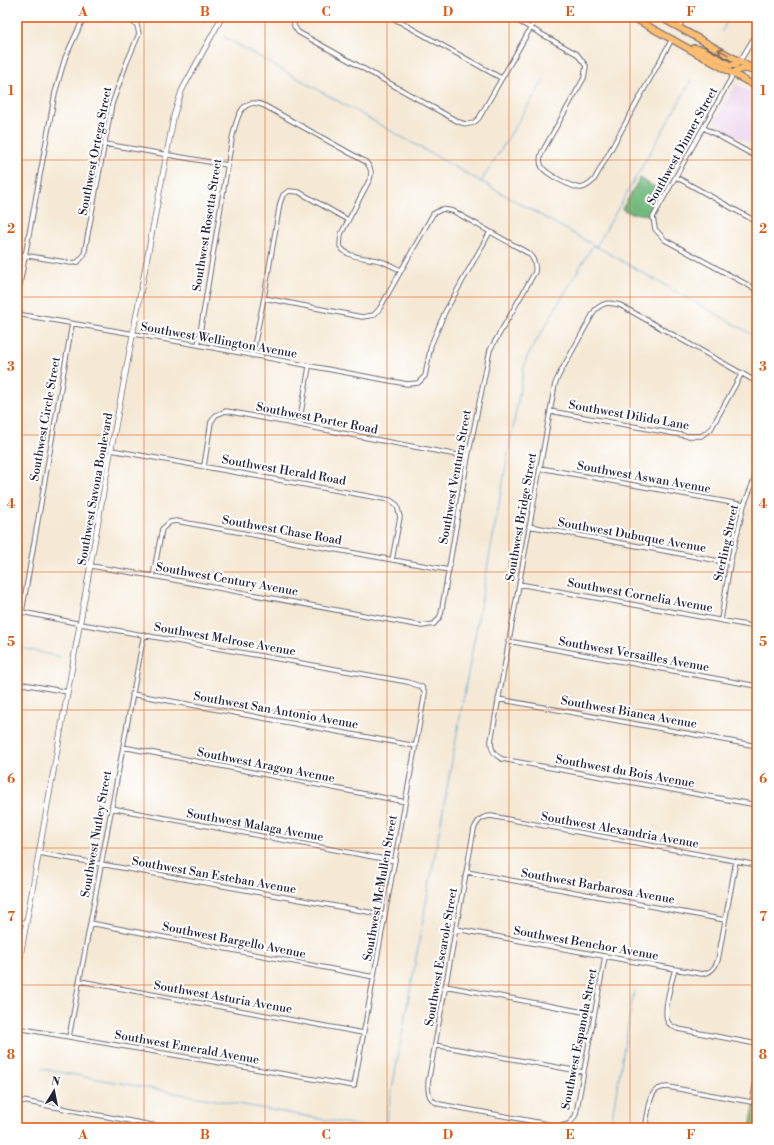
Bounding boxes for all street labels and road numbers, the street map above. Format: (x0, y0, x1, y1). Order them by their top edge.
street label: Southwest Dinner Street (644, 84, 721, 208)
street label: Southwest Ortega Street (76, 85, 115, 217)
street label: Southwest Rosetta Street (190, 157, 226, 293)
street label: Southwest Wellington Avenue (139, 319, 298, 362)
street label: Southwest Circle Street (27, 355, 64, 483)
street label: Southwest Dilido Lane (567, 397, 690, 434)
street label: Southwest Porter Road (255, 399, 379, 438)
street label: Southwest Ventura Street (436, 408, 475, 546)
street label: Southwest Savona Boulevard (75, 411, 116, 567)
street label: Southwest Bridge Street (503, 451, 540, 582)
street label: Southwest Herald Road (221, 452, 347, 489)
street label: Southwest Aswan Avenue (576, 458, 712, 497)
street label: Sterling Street (711, 503, 742, 583)
street label: Southwest Chase Road (221, 513, 343, 548)
street label: Southwest Dubuque Avenue (557, 515, 707, 556)
street label: Southwest Century Avenue (155, 560, 299, 599)
street label: Southwest Cornelia Avenue (566, 575, 714, 616)
street label: Southwest Melrose Avenue (153, 620, 297, 659)
street label: Southwest Versailles Avenue (557, 634, 710, 675)
street label: Southwest San Antonio Avenue (192, 689, 359, 732)
street label: Southwest Bianca Avenue (560, 693, 698, 732)
street label: Southwest Aragon Avenue (196, 745, 336, 786)
street label: Southwest du Bois Avenue (554, 752, 696, 791)
street label: Southwest Nutley Street (78, 769, 115, 899)
street label: Southwest Malaga Avenue (185, 806, 325, 845)
street label: Southwest Alexandria Avenue (540, 809, 700, 852)
street label: Southwest McMullen Street (360, 813, 401, 962)
street label: Southwest San Esteban Avenue (130, 854, 297, 897)
street label: Southwest Barbarosa Avenue (520, 866, 676, 907)
street label: Southwest Escarole Street (422, 886, 461, 1028)
street label: Southwest Bargello Avenue (161, 919, 307, 962)
street label: Southwest Benchor Avenue (512, 923, 660, 964)
street label: Southwest Espanola Street (558, 967, 601, 1111)
street label: Southwest Asturia Avenue (152, 978, 293, 1017)
street label: Southwest Emerald Avenue (113, 1027, 260, 1068)

